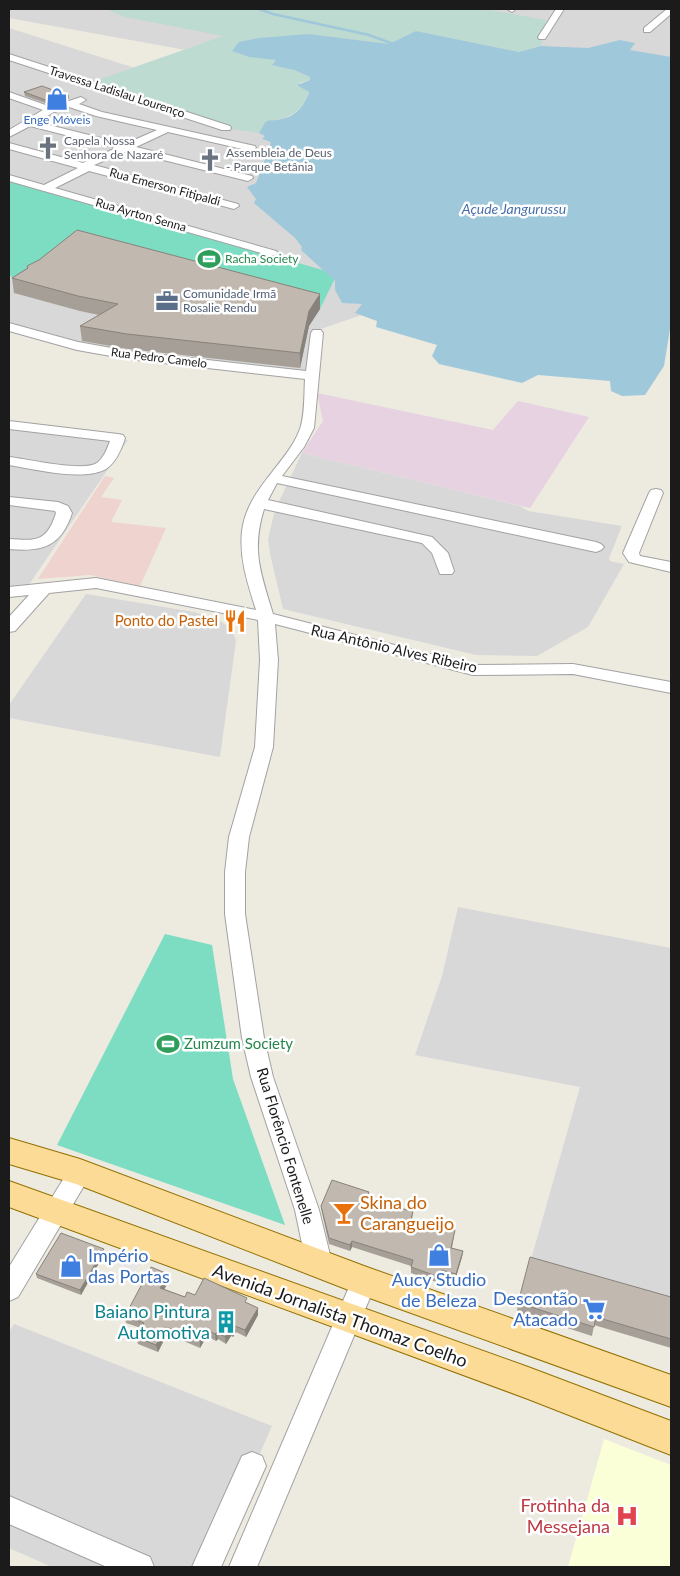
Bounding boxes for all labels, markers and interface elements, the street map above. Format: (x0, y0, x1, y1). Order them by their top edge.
street label: Travessa Ladislau Lourenço (47, 62, 187, 121)
shop icon: Enge Móveis (44, 86, 70, 112)
place label: Enge Móveis (23, 112, 91, 127)
place label: Capela Nossa Senhora de Nazaré (64, 133, 163, 162)
church icon: Capela Nossa Senhora de Nazaré (35, 135, 61, 161)
place label: Assembleia de Deus - Parque Betânia (226, 145, 332, 174)
church icon: Assembleia de Deus - Parque Betânia (197, 147, 223, 173)
street label: Rua Emerson Fitipaldi (108, 164, 222, 209)
street label: Rua Ayrton Senna (94, 194, 188, 235)
water label: Açude Jangurussu (461, 200, 566, 217)
sports icon: Racha Society (196, 246, 222, 272)
place label: Racha Society (225, 251, 299, 266)
place label: Comunidade Irmã Rosalie Rendu (183, 286, 276, 315)
office icon: Comunidade Irmã Rosalie Rendu (154, 288, 180, 314)
street label: Rua Pedro Camelo (110, 344, 208, 371)
restaurant icon: Ponto do Pastel (222, 608, 248, 634)
place label: Ponto do Pastel (115, 611, 218, 629)
street label: Rua Antônio Alves Ribeiro (309, 620, 479, 676)
sports icon: Zumzum Society (155, 1031, 181, 1057)
place label: Zumzum Society (184, 1034, 293, 1052)
street label: Rua Florêncio Fontenelle (254, 1065, 318, 1226)
place label: Skina do Carangueijo (360, 1191, 454, 1234)
bar icon: Skina do Carangueijo (331, 1200, 357, 1226)
shop icon: Aucy Studio de Beleza (426, 1242, 452, 1268)
place label: Império das Portas (88, 1244, 170, 1287)
shop icon: Império das Portas (58, 1253, 84, 1279)
street label: Avenida Jornalista Thomaz Coelho (210, 1259, 471, 1372)
place label: Aucy Studio de Beleza (392, 1268, 486, 1311)
place label: Descontão Atacado (493, 1287, 578, 1330)
supermarket icon: Descontão Atacado (581, 1296, 607, 1322)
place label: Baiano Pintura Automotiva (95, 1300, 210, 1343)
building icon: Baiano Pintura Automotiva (213, 1309, 239, 1335)
place label: Frotinha da Messejana (521, 1494, 610, 1537)
hospital icon: Frotinha da Messejana (614, 1503, 640, 1529)

